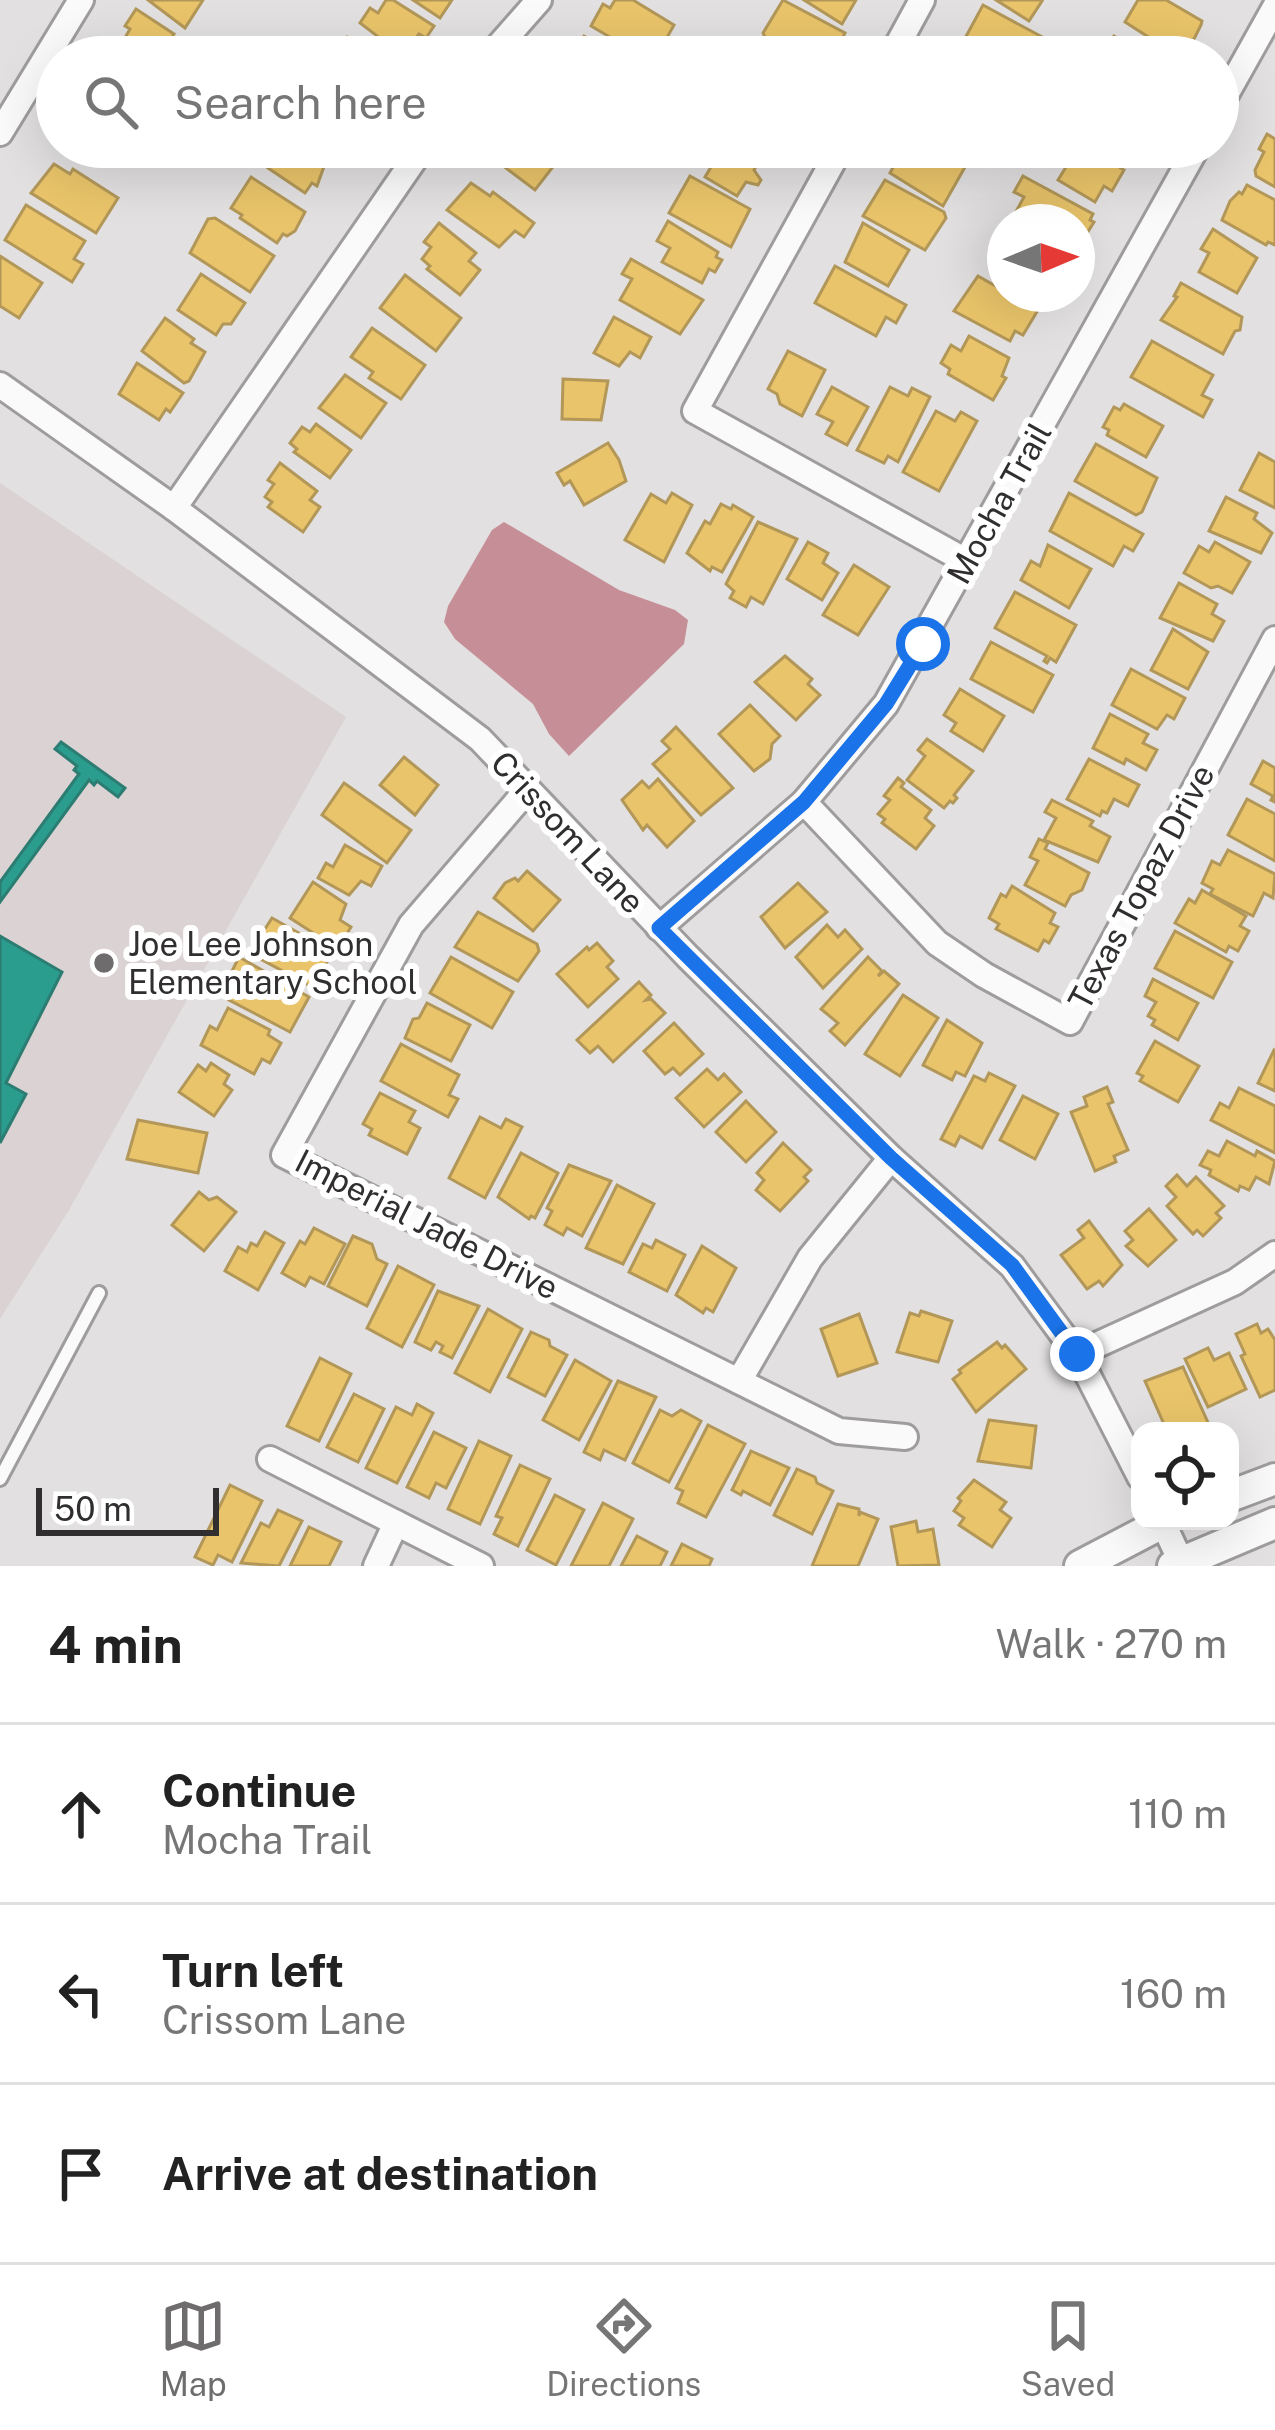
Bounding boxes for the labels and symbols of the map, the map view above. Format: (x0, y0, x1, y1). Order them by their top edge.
north arrow (987, 204, 1095, 312)
street label: Mocha Trail (939, 416, 1059, 590)
route start (896, 617, 950, 671)
street label: Crissom Lane (484, 743, 652, 921)
street label: Texas Topaz Drive (1060, 758, 1222, 1016)
place label: Joe Lee Johnson Elementary School (128, 925, 418, 1001)
marker: Joe Lee Johnson Elementary School (91, 950, 117, 976)
street label: Imperial Jade Drive (289, 1141, 565, 1307)
route end (1050, 1327, 1104, 1381)
scale bar (36, 1482, 219, 1535)

